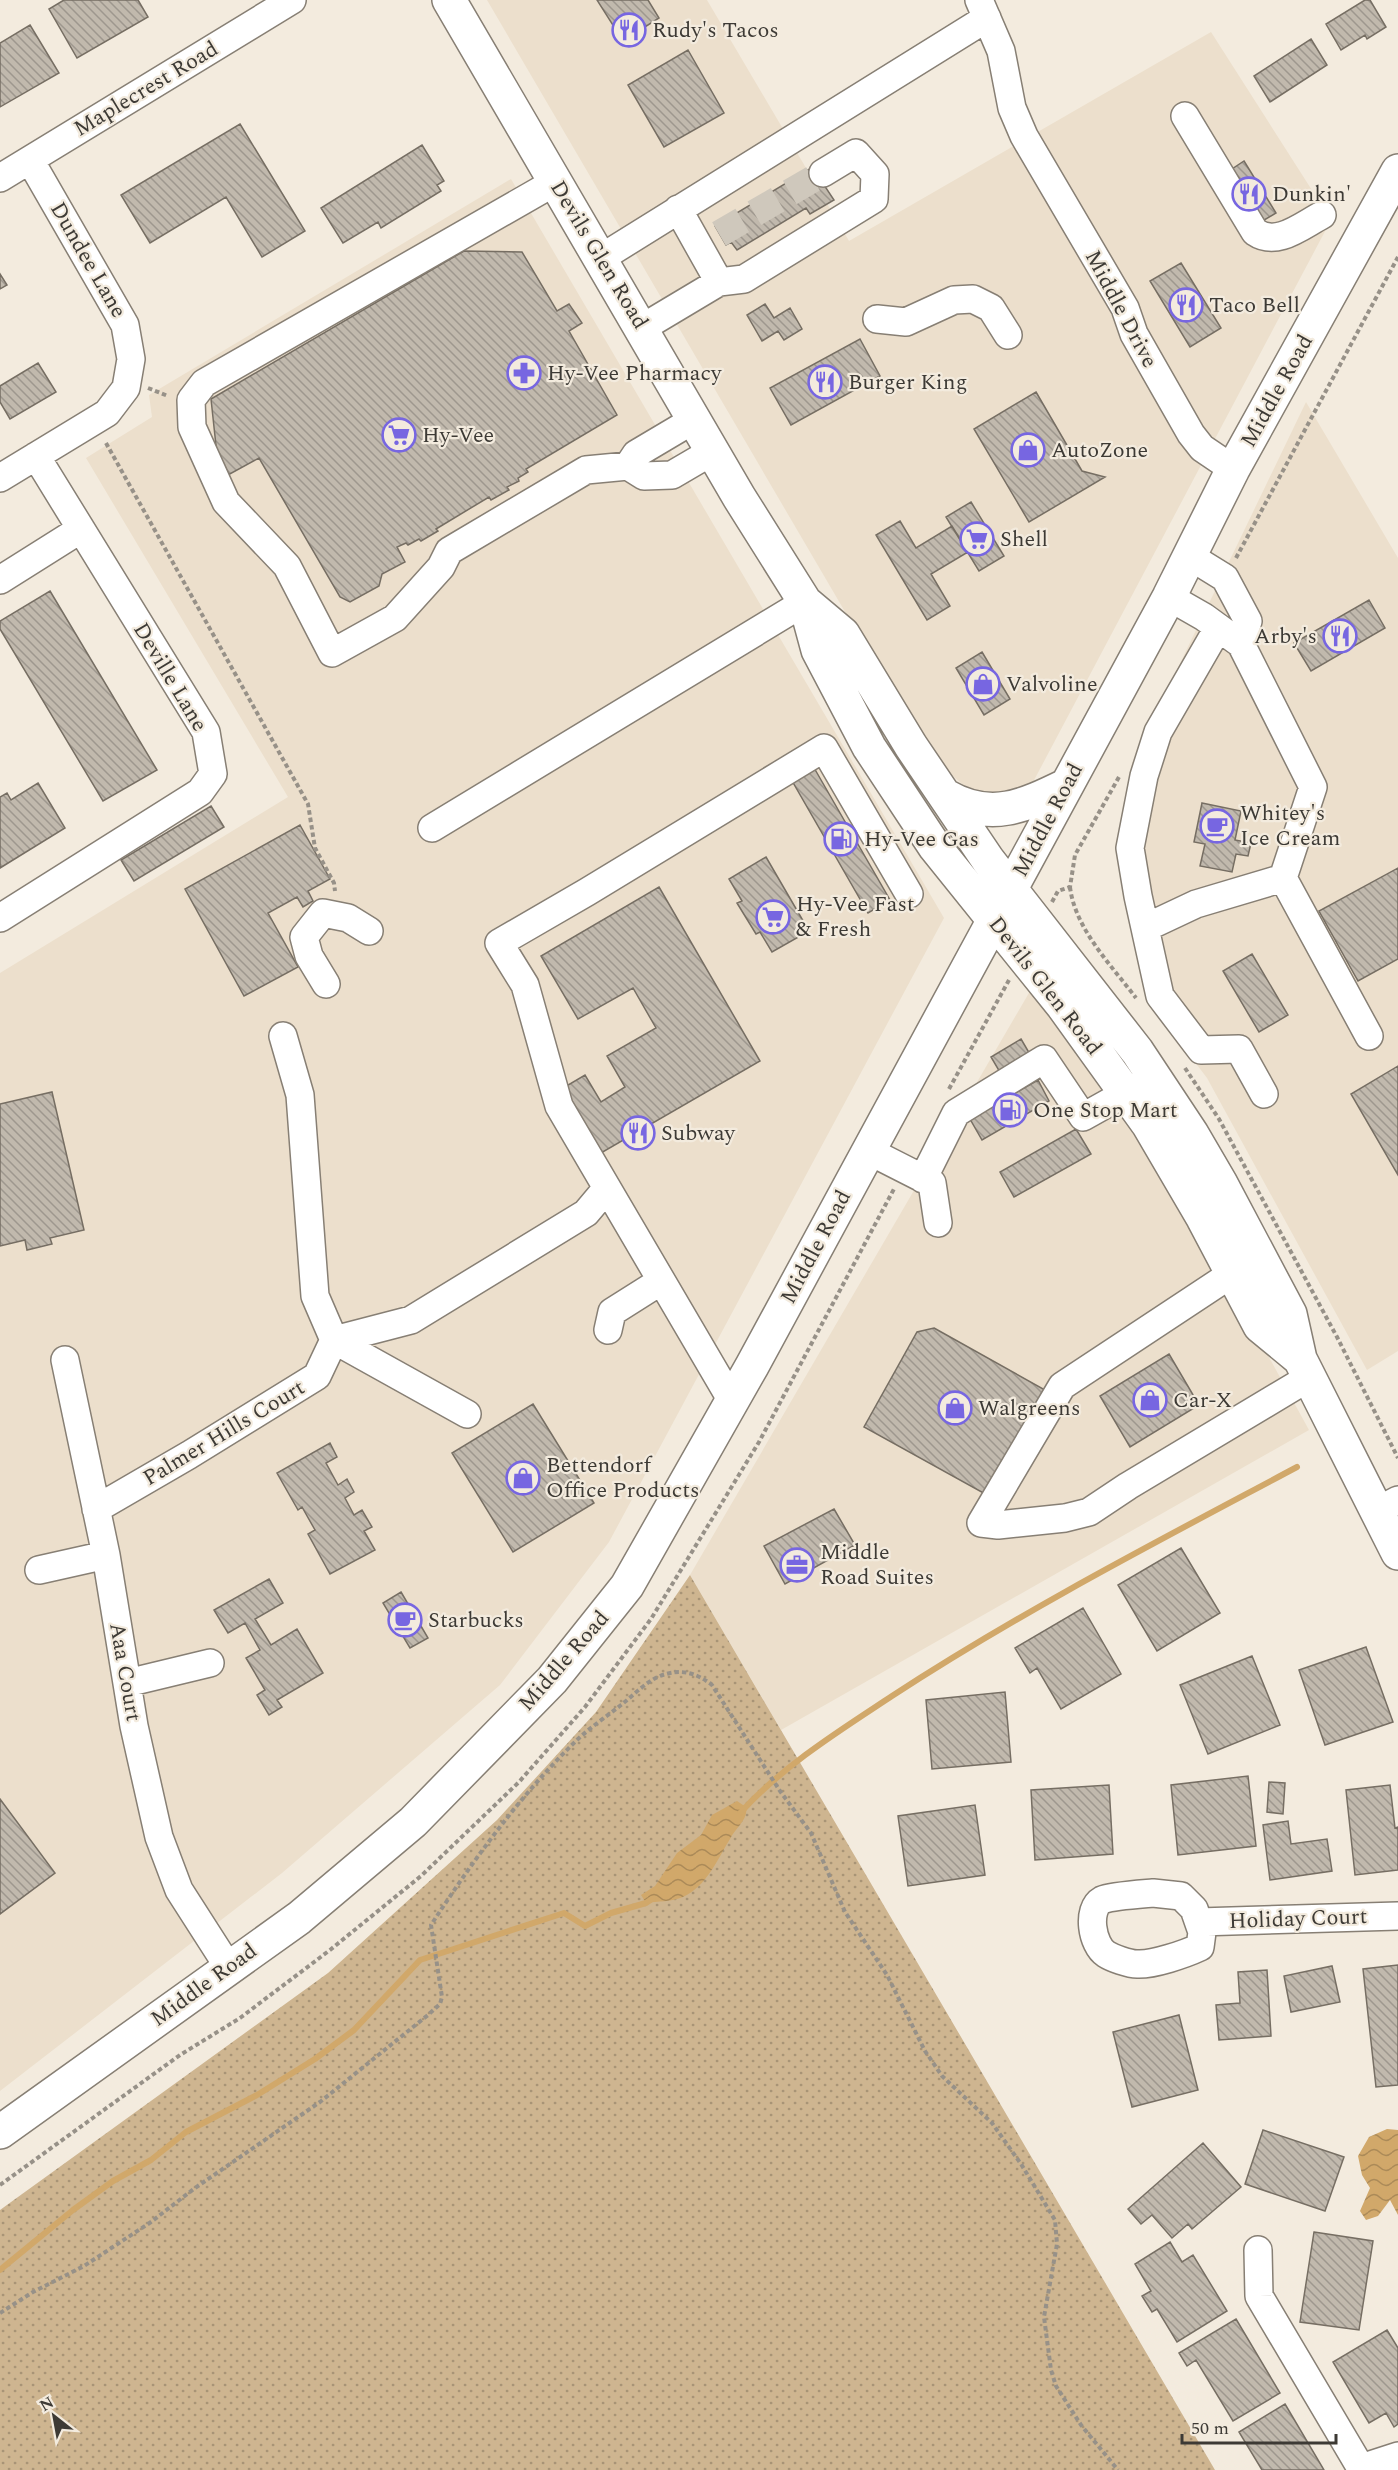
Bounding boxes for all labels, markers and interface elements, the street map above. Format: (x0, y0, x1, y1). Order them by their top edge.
restaurant icon: Rudy's Tacos (611, 12, 647, 48)
place label: Rudy's Tacos (652, 14, 779, 47)
street label: Maplecrest Road (67, 33, 225, 145)
street label: Devils Glen Road (541, 174, 657, 336)
restaurant icon: Dunkin' (1231, 176, 1267, 212)
place label: Dunkin' (1272, 178, 1351, 211)
street label: Dundee Lane (41, 196, 135, 324)
street label: Middle Drive (1076, 244, 1166, 374)
restaurant icon: Taco Bell (1168, 287, 1204, 323)
place label: Taco Bell (1209, 289, 1300, 322)
street label: Middle Road (1232, 328, 1322, 454)
pharmacy icon: Hy-Vee Pharmacy (506, 355, 542, 391)
place label: Hy-Vee Pharmacy (547, 357, 723, 390)
restaurant icon: Burger King (807, 364, 843, 400)
place label: Burger King (848, 366, 967, 399)
supermarket icon: Hy-Vee (381, 417, 417, 453)
place label: Hy-Vee (422, 419, 494, 452)
shop icon: AutoZone (1010, 432, 1046, 468)
place label: AutoZone (1051, 434, 1148, 467)
supermarket icon: Shell (959, 521, 995, 557)
place label: Shell (1000, 523, 1048, 556)
street label: Deville Lane (124, 616, 216, 738)
restaurant icon: Arby's (1322, 618, 1358, 654)
place label: Arby's (1254, 620, 1317, 653)
shop icon: Valvoline (965, 666, 1001, 702)
place label: Valvoline (1006, 668, 1098, 701)
street label: Middle Road (1004, 757, 1092, 883)
place label: Whitey's Ice Cream (1240, 797, 1340, 855)
cafe icon: Whitey's Ice Cream (1199, 808, 1235, 844)
fuel station icon: Hy-Vee Gas (823, 821, 859, 857)
place label: Hy-Vee Gas (864, 823, 979, 856)
place label: Hy-Vee Fast & Fresh (796, 888, 915, 946)
supermarket icon: Hy-Vee Fast & Fresh (755, 899, 791, 935)
street label: Devils Glen Road (980, 909, 1110, 1063)
fuel station icon: One Stop Mart (992, 1092, 1028, 1128)
place label: One Stop Mart (1033, 1094, 1178, 1127)
restaurant icon: Subway (620, 1115, 656, 1151)
place label: Subway (661, 1117, 737, 1150)
street label: Middle Road (772, 1184, 860, 1310)
street label: Palmer Hills Court (137, 1371, 311, 1494)
shop icon: Car-X (1132, 1382, 1168, 1418)
place label: Car-X (1173, 1384, 1232, 1417)
shop icon: Walgreens (937, 1390, 973, 1426)
place label: Walgreens (978, 1392, 1080, 1425)
place label: Bettendorf Office Products (546, 1449, 700, 1507)
shop icon: Bettendorf Office Products (505, 1460, 541, 1496)
place label: Middle Road Suites (820, 1536, 934, 1594)
office icon: Middle Road Suites (779, 1547, 815, 1583)
cafe icon: Starbucks (387, 1602, 423, 1638)
street label: Middle Road (511, 1603, 617, 1719)
place label: Starbucks (428, 1604, 524, 1637)
street label: Aaa Court (100, 1620, 150, 1724)
street label: Holiday Court (1228, 1900, 1368, 1938)
street label: Middle Road (144, 1935, 264, 2035)
north arrow (24, 2386, 84, 2446)
text: N (35, 2390, 59, 2418)
scale bar (1182, 2407, 1336, 2445)
text: 50 m (1191, 2415, 1229, 2442)

